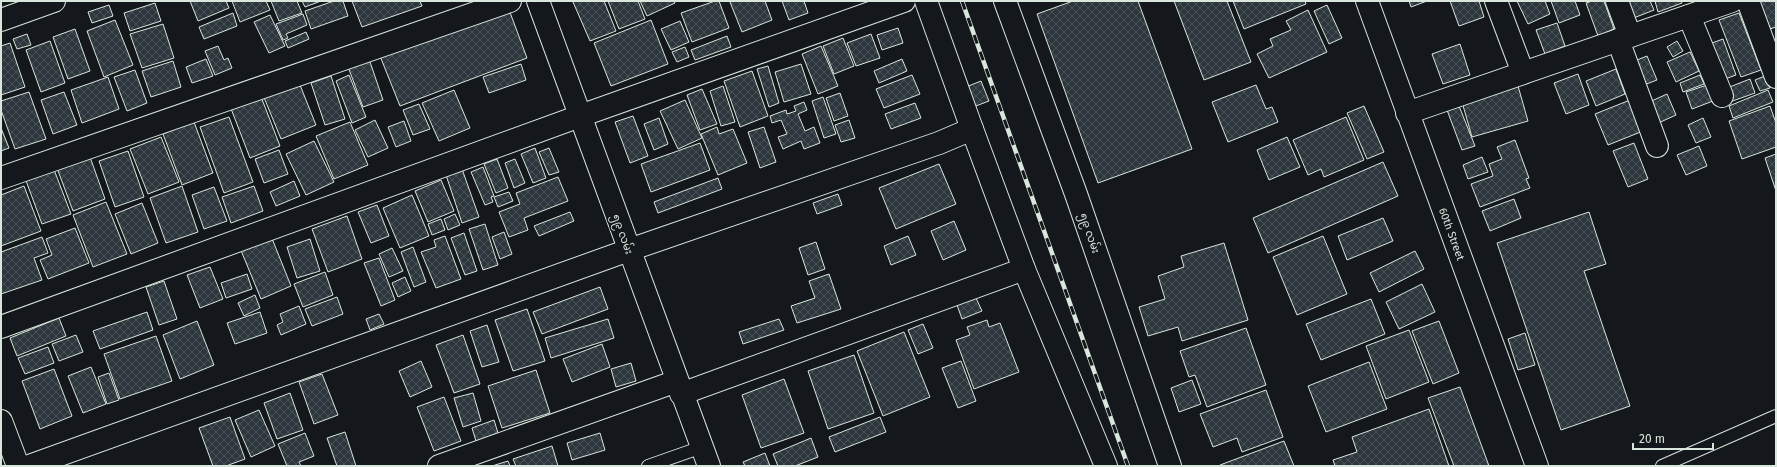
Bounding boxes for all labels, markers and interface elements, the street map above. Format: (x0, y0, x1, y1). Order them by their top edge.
street label: 60th Street (1436, 206, 1467, 262)
street label: ၅၉ လမ်း (1075, 211, 1103, 256)
street label: ၅၉ လမ်း (607, 212, 637, 257)
scale bar (1633, 425, 1713, 451)
text: 20 m (1639, 432, 1665, 446)

